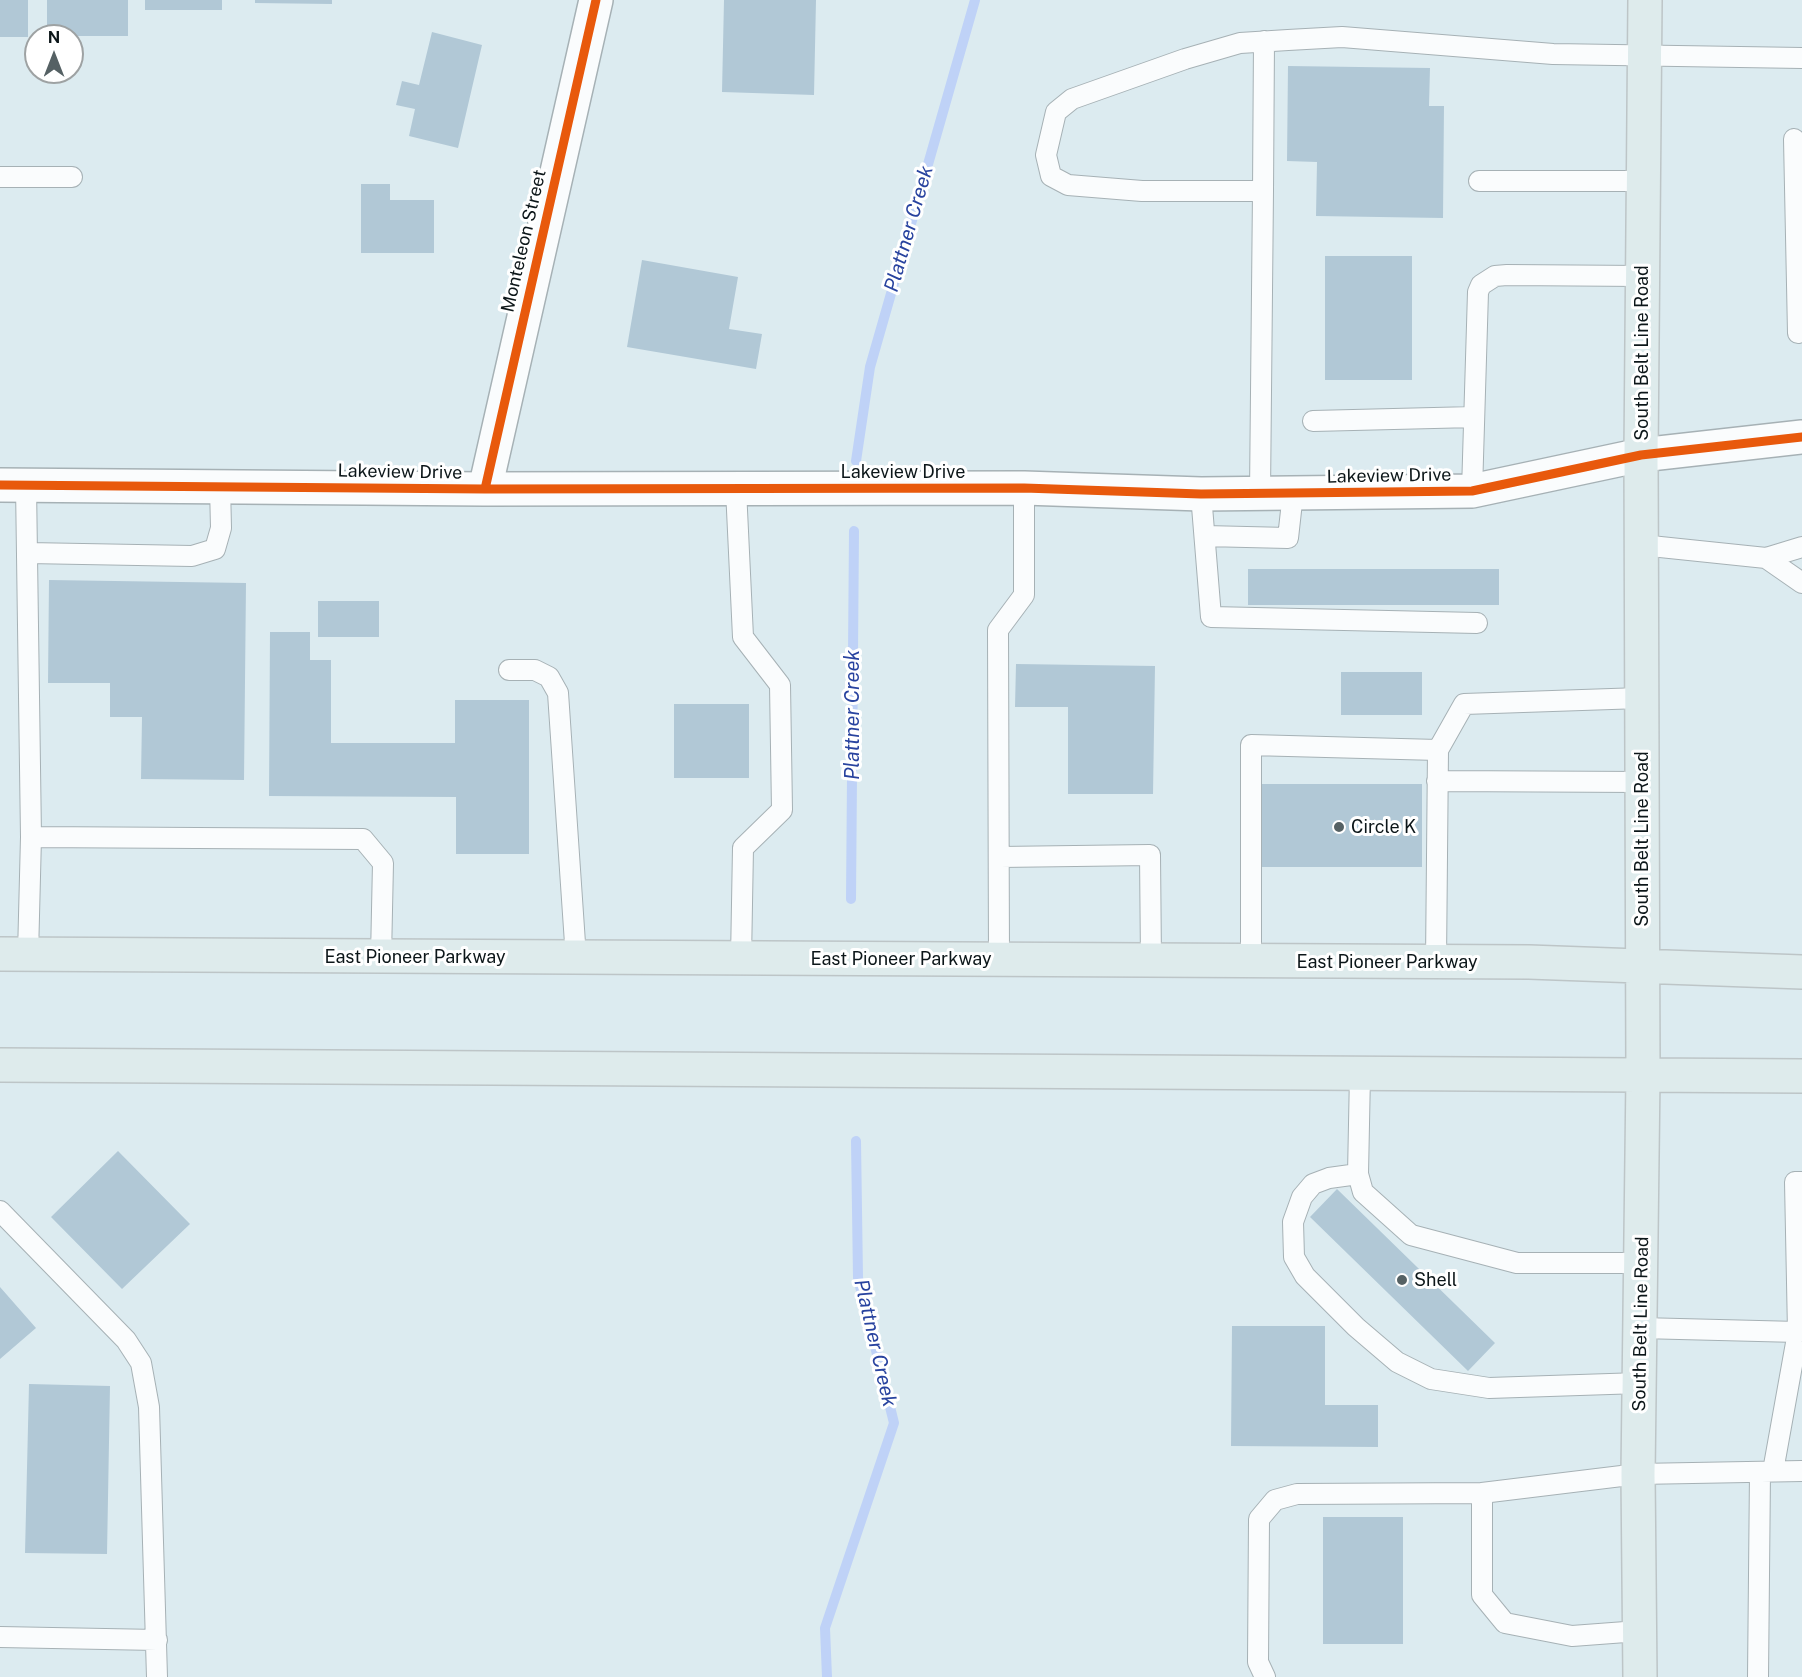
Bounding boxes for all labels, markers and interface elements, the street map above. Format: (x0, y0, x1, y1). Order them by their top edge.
north arrow (24, 24, 84, 84)
text: N (48, 28, 60, 47)
water label: Plattner Creek (880, 163, 938, 295)
street label: Monteleon Street (497, 168, 551, 314)
street label: South Belt Line Road (1631, 265, 1653, 441)
street label: Lakeview Drive (337, 460, 463, 484)
street label: Lakeview Drive (841, 461, 965, 483)
street label: Lakeview Drive (1326, 464, 1452, 488)
water label: Plattner Creek (841, 650, 865, 780)
street label: South Belt Line Road (1631, 751, 1653, 927)
place label: Circle K (1351, 816, 1416, 838)
marker: Circle K (1332, 820, 1346, 834)
street label: East Pioneer Parkway (324, 946, 506, 968)
street label: East Pioneer Parkway (810, 948, 992, 970)
street label: East Pioneer Parkway (1296, 951, 1478, 973)
street label: South Belt Line Road (1629, 1236, 1653, 1412)
place label: Shell (1414, 1269, 1457, 1291)
marker: Shell (1395, 1273, 1409, 1287)
water label: Plattner Creek (849, 1277, 901, 1409)

